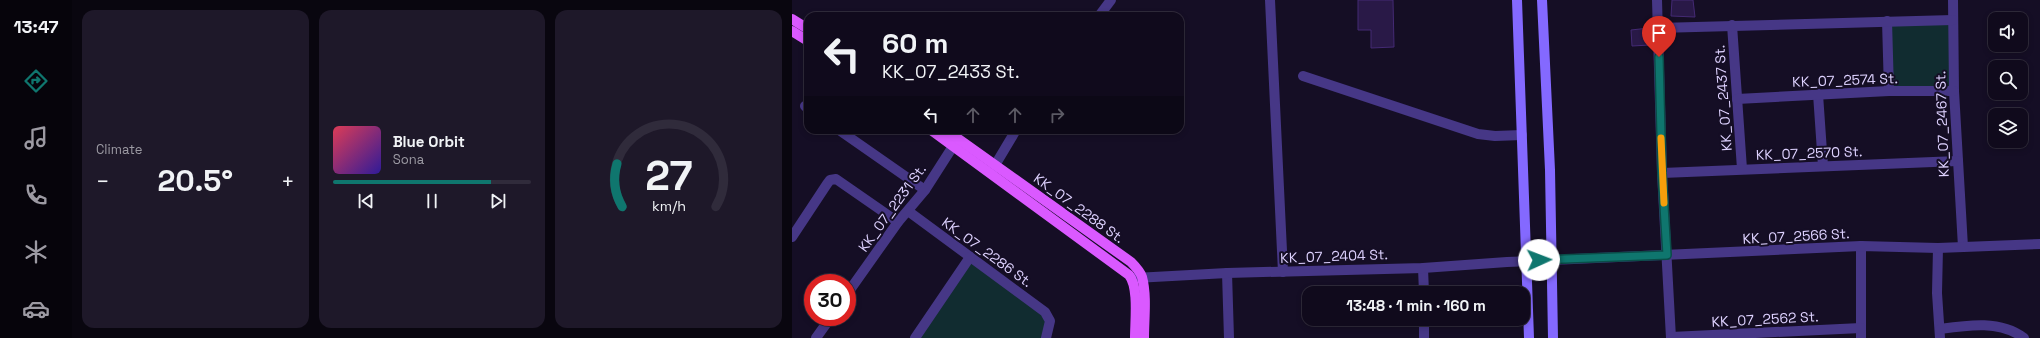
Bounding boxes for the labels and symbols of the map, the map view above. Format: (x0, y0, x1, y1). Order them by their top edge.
pin (1642, 16, 1676, 57)
street label: KK_07_2437 St. (1710, 44, 1736, 152)
street label: KK_07_2574 St. (1792, 69, 1898, 91)
street label: KK_07_2467 St. (1931, 71, 1953, 177)
street label: KK_07_2570 St. (1755, 142, 1863, 164)
street label: KK_07_2231 St. (854, 161, 930, 255)
street label: KK_07_2288 St. (1030, 169, 1128, 247)
street label: KK_07_2286 St. (938, 213, 1036, 291)
street label: KK_07_2566 St. (1742, 224, 1850, 248)
position arrow (1518, 239, 1560, 281)
street label: KK_07_2404 St. (1280, 245, 1388, 267)
speed limit sign: 30 (804, 274, 856, 326)
street label: KK_07_2562 St. (1711, 307, 1819, 331)

